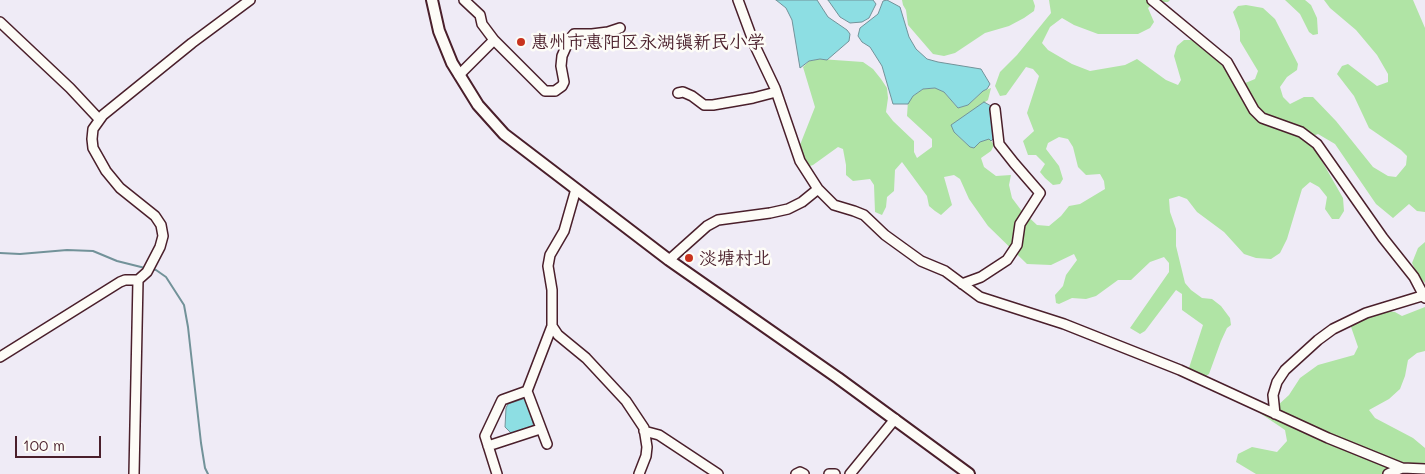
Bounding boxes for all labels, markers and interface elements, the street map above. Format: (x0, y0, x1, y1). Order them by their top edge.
place label: 惠州市惠阳区永湖镇新民小学 (531, 31, 765, 53)
marker: 惠州市惠阳区永湖镇新民小学 (515, 36, 527, 48)
place label: 淡塘村北 (699, 247, 771, 269)
marker: 淡塘村北 (683, 252, 695, 264)
scale bar (18, 426, 104, 458)
text: 100 m (23, 435, 65, 455)

